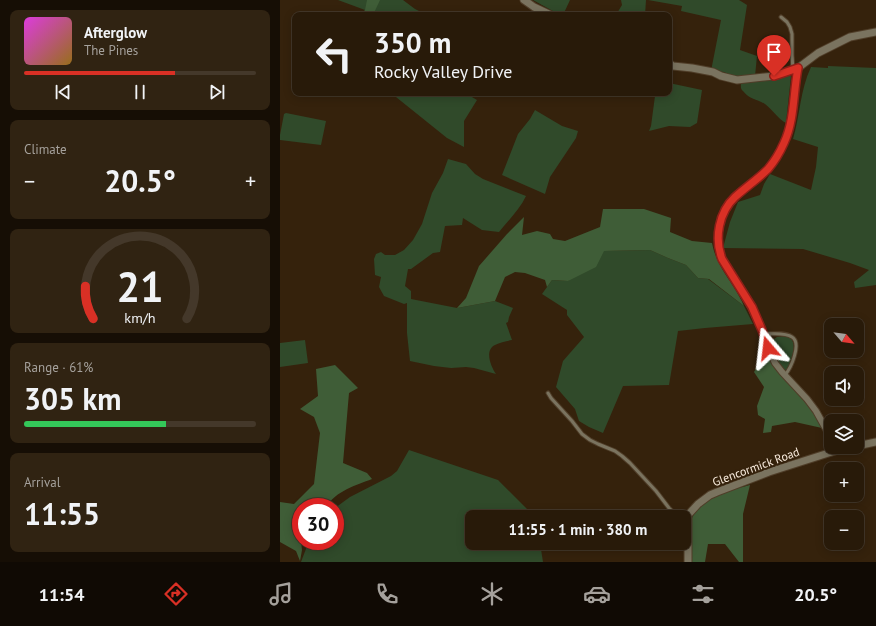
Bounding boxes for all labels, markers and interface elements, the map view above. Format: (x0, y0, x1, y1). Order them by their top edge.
text: Afterglow (84, 23, 147, 42)
text: 350 m (374, 24, 451, 61)
icon: left (308, 28, 360, 80)
pin (757, 35, 791, 76)
icon: arrive (763, 41, 785, 63)
text: The Pines (84, 42, 138, 59)
text: Rocky Valley Drive (374, 60, 513, 83)
icon: previous (52, 81, 74, 103)
icon: pause (129, 81, 151, 103)
icon: next (206, 81, 228, 103)
text: Climate (24, 141, 67, 158)
text: 20.5° (104, 161, 176, 200)
text: − (24, 167, 35, 195)
text: + (245, 167, 256, 195)
text: 21 (116, 260, 164, 313)
text: km/h (124, 308, 156, 327)
north arrow (824, 318, 864, 358)
map controls (824, 318, 864, 550)
position arrow (747, 327, 789, 369)
text: Range · 61% (24, 359, 93, 376)
button: sound (824, 366, 864, 406)
text: 305 km (24, 379, 122, 418)
button: layers (824, 414, 864, 454)
street label: Glencormick Road (710, 444, 801, 489)
button: + (824, 462, 864, 502)
text: Arrival (24, 474, 60, 491)
text: 11:55 (24, 494, 100, 533)
speed limit sign: 30 (292, 498, 344, 550)
button: − (824, 510, 864, 550)
text: 11:55 · 1 min · 380 m (509, 520, 647, 539)
icon: directions (162, 580, 190, 608)
icon: music (267, 580, 295, 608)
icon: phone (373, 580, 401, 608)
icon: climate (478, 580, 506, 608)
icon: car (583, 580, 611, 608)
icon: filters (689, 580, 717, 608)
text: 11:54 (39, 583, 84, 606)
text: 20.5° (794, 583, 837, 606)

